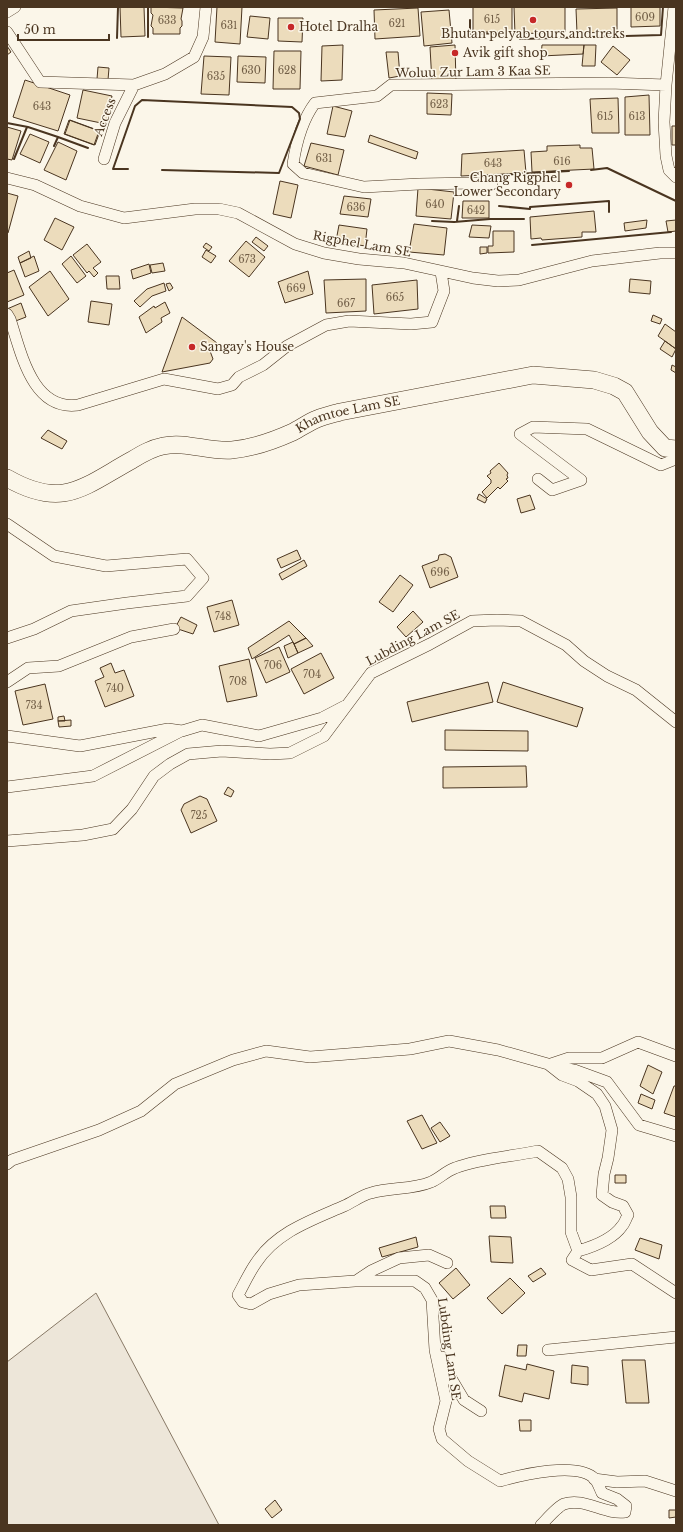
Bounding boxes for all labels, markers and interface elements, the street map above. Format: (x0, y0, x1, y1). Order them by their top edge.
house number: 609 (635, 11, 655, 24)
house number: 615 (484, 13, 501, 26)
house number: 633 (158, 14, 176, 27)
marker: Bhutan pelyab tours and treks (528, 15, 538, 25)
scale bar (18, 16, 109, 42)
house number: 621 (388, 17, 406, 30)
house number: 631 (220, 19, 238, 32)
place label: Hotel Dralha (299, 19, 379, 34)
text: 50 m (24, 22, 56, 37)
marker: Hotel Dralha (286, 22, 296, 32)
place label: Bhutan pelyab tours and treks (441, 26, 625, 41)
place label: Avik gift shop (462, 45, 548, 60)
marker: Avik gift shop (450, 48, 460, 58)
street label: Woluu Zur Lam 3 Kaa SE (394, 63, 551, 80)
house number: 630 (241, 64, 261, 77)
house number: 628 (278, 64, 296, 77)
house number: 635 (207, 70, 225, 83)
street label: Access (90, 96, 119, 139)
house number: 623 (430, 98, 448, 111)
house number: 643 (33, 100, 51, 113)
house number: 615 (597, 110, 614, 123)
house number: 613 (628, 110, 646, 123)
house number: 631 (315, 152, 333, 165)
house number: 616 (553, 155, 571, 168)
house number: 643 (484, 157, 502, 170)
place label: Chang Rigphel Lower Secondary (454, 170, 561, 199)
marker: Chang Rigphel Lower Secondary (564, 180, 574, 190)
house number: 640 (425, 198, 445, 211)
house number: 636 (346, 201, 366, 214)
house number: 642 (467, 204, 485, 217)
street label: Rigphel Lam SE (312, 227, 413, 260)
house number: 673 (238, 253, 256, 266)
house number: 669 (286, 282, 306, 295)
house number: 665 (386, 291, 405, 304)
house number: 667 (337, 297, 356, 310)
place label: Sangay's House (200, 339, 294, 354)
marker: Sangay's House (187, 342, 197, 352)
street label: Khamtoe Lam SE (293, 393, 402, 436)
house number: 696 (430, 566, 450, 579)
street label: Lubding Lam SE (363, 606, 462, 669)
house number: 748 (215, 610, 231, 623)
house number: 706 (264, 659, 282, 672)
house number: 704 (303, 668, 321, 681)
house number: 708 (229, 675, 247, 688)
house number: 740 (106, 682, 124, 695)
house number: 734 (25, 699, 43, 712)
house number: 725 (191, 809, 208, 822)
street label: Lubding Lam SE (435, 1297, 464, 1402)

